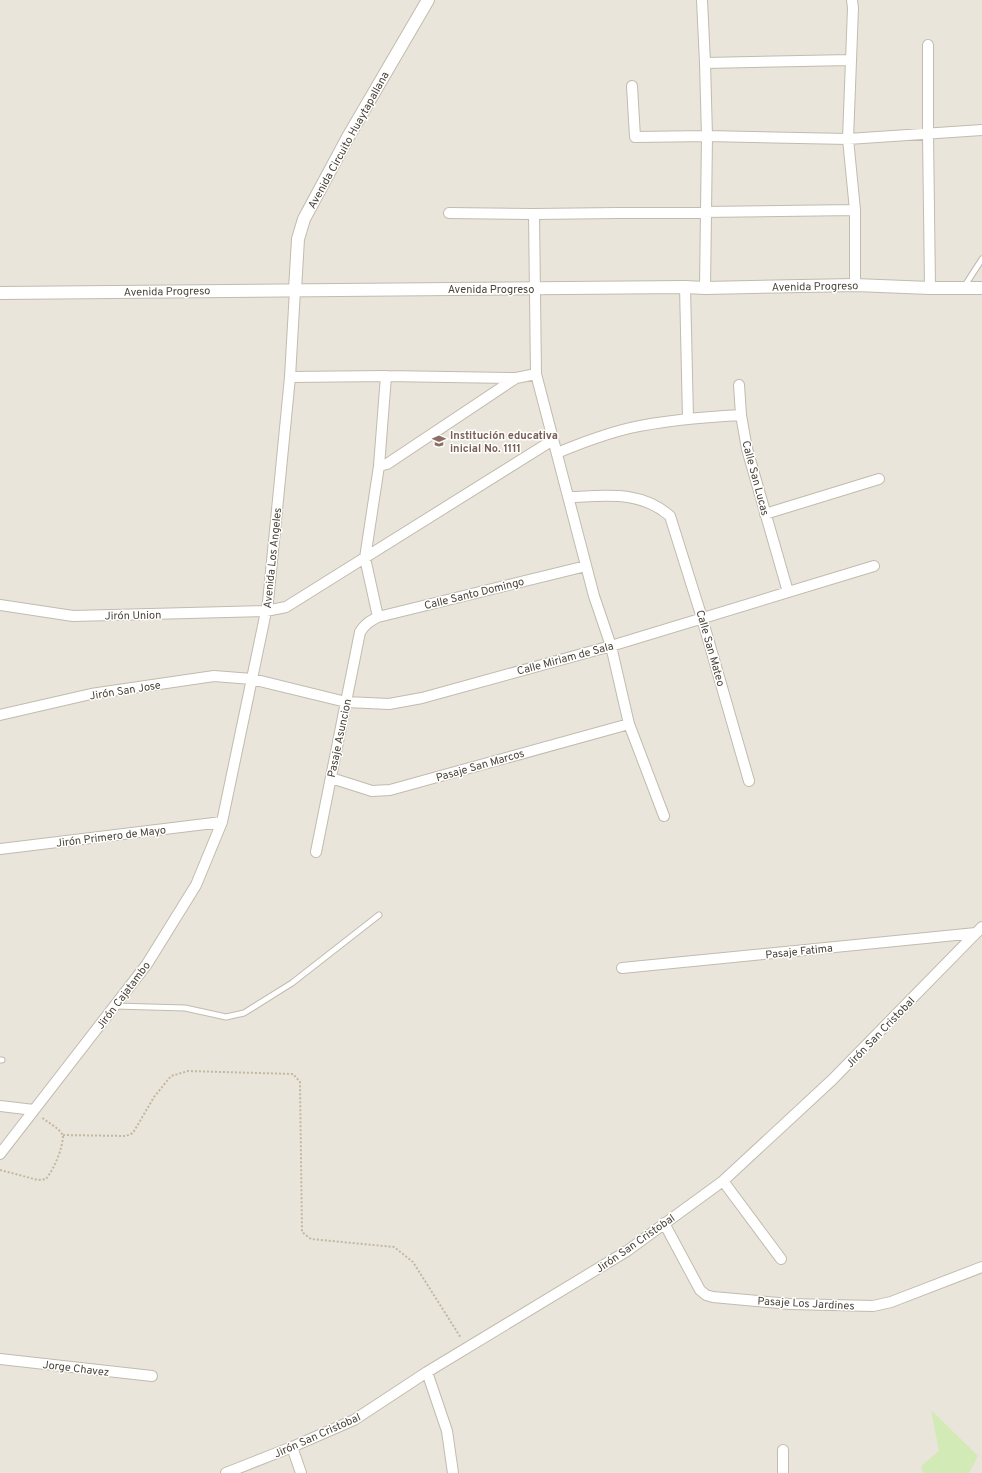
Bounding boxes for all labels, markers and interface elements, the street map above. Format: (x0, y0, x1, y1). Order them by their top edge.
street label: Avenida Circuito Huaytapallana (305, 69, 393, 212)
street label: Avenida Progreso (772, 279, 858, 295)
street label: Avenida Progreso (448, 283, 534, 297)
street label: Avenida Progreso (124, 284, 210, 300)
place label: Institución educativa inicial No. 1111 (450, 429, 558, 456)
school or university icon: Institución educativa inicial No. 1111 (431, 433, 447, 449)
street label: Calle San Lucas (738, 439, 772, 517)
street label: Avenida Los Angeles (261, 507, 285, 609)
street label: Calle Santo Domingo (423, 575, 526, 613)
street label: Calle San Mateo (692, 608, 728, 688)
street label: Jirón Union (105, 609, 161, 623)
street label: Calle Miriam de Sala (515, 639, 615, 679)
street label: Jirón San Jose (88, 678, 162, 704)
street label: Pasaje Asuncion (325, 698, 355, 779)
street label: Pasaje San Marcos (434, 747, 526, 785)
street label: Jirón Primero de Mayo (55, 823, 167, 851)
street label: Pasaje Fatima (765, 941, 834, 962)
street label: Jirón Cajatambo (94, 959, 154, 1032)
street label: Jirón San Cristobal (843, 994, 918, 1071)
street label: Jirón San Cristobal (593, 1211, 678, 1276)
street label: Pasaje Los Jardines (757, 1294, 855, 1314)
street label: Jorge Chavez (42, 1358, 110, 1380)
street label: Jirón San Cristobal (272, 1411, 363, 1461)

